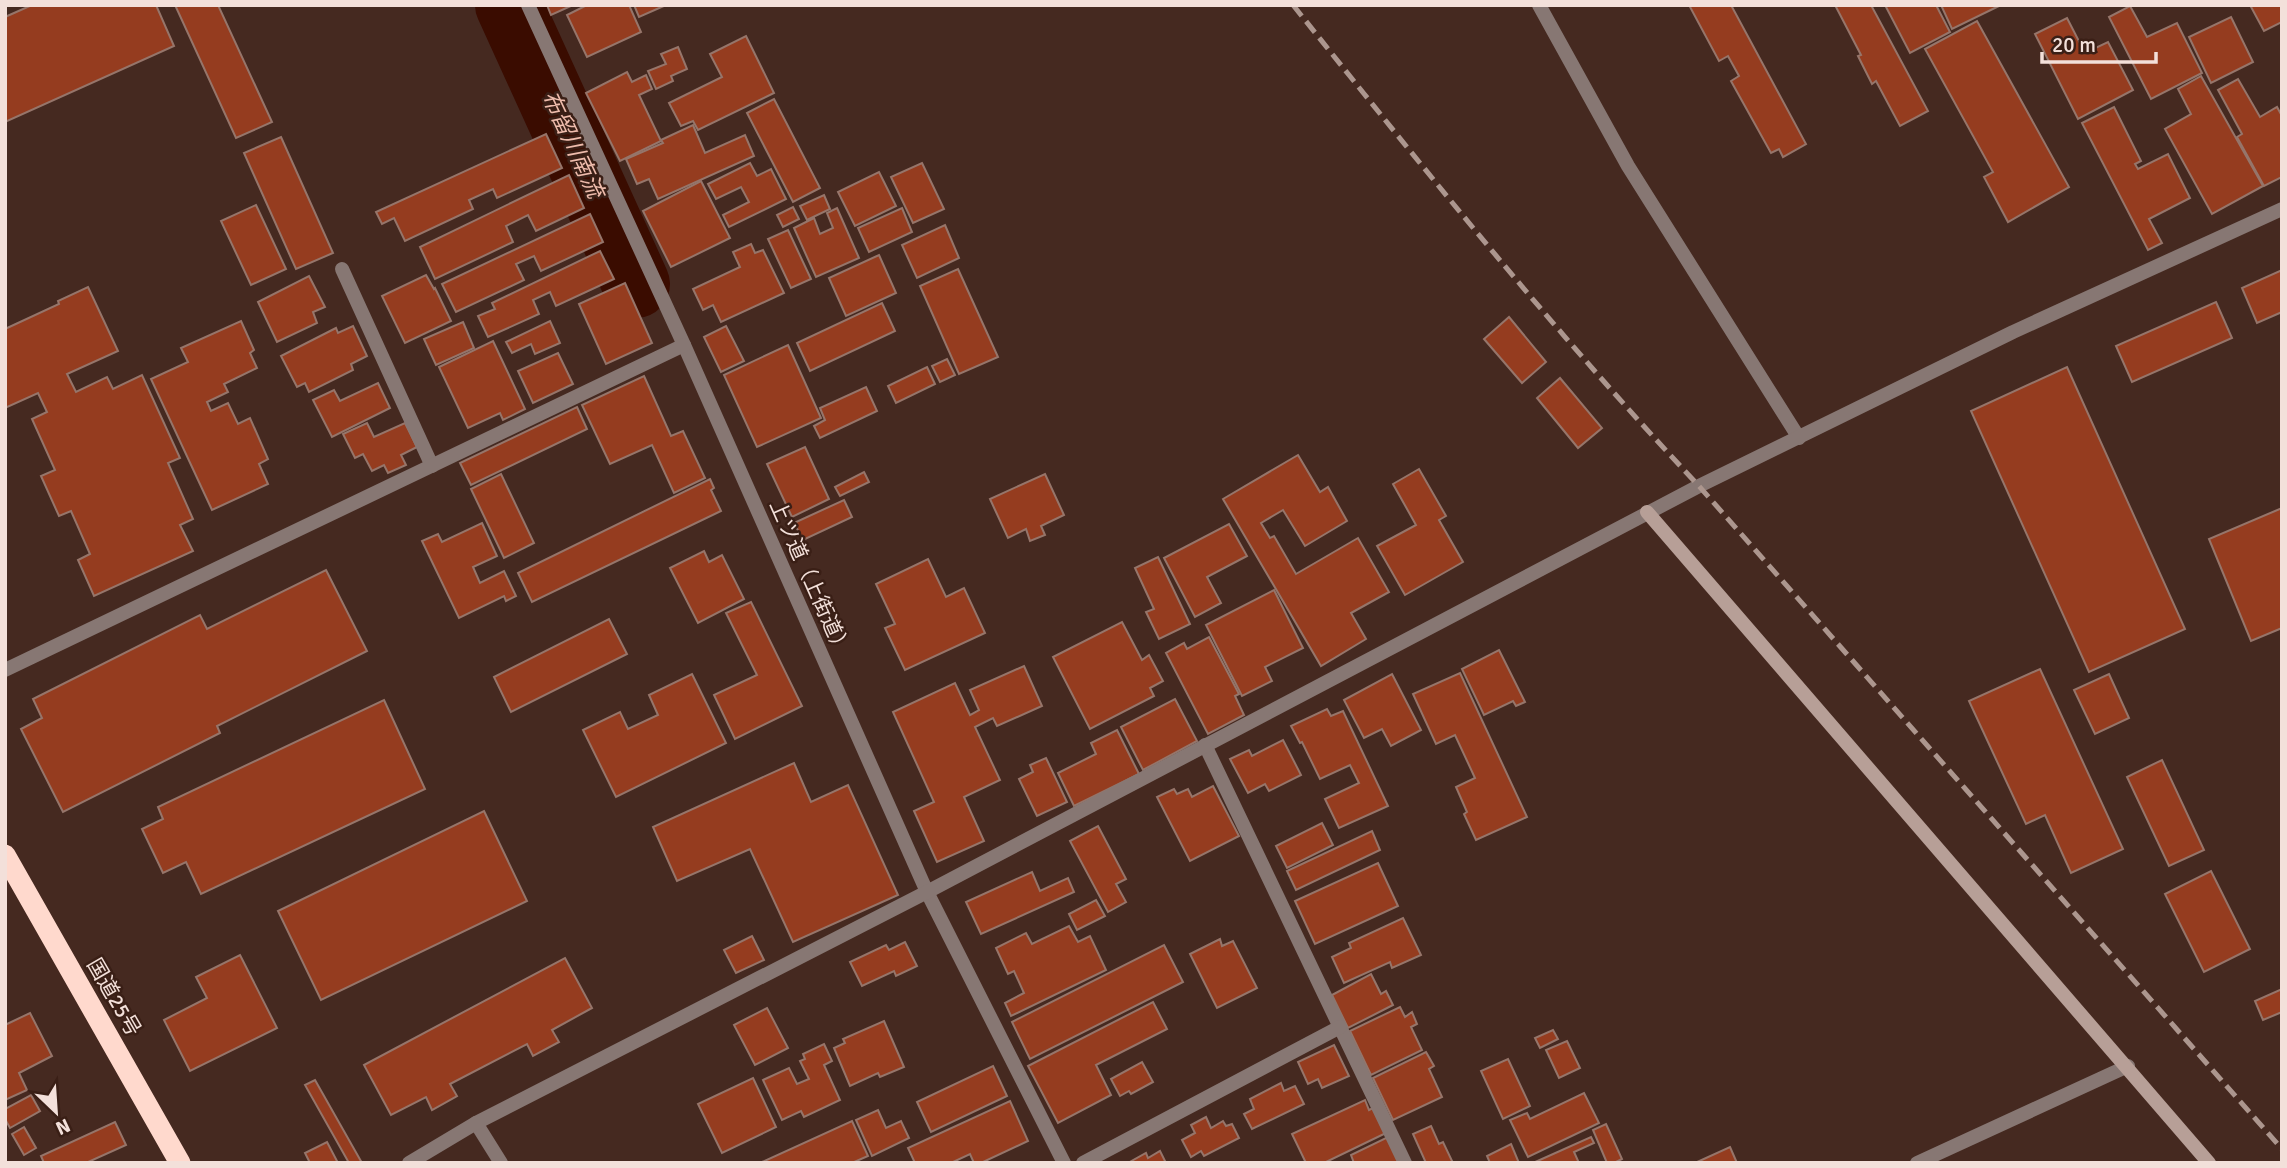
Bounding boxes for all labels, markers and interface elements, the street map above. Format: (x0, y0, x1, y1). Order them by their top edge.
scale bar (2042, 21, 2156, 65)
text: 20 m (2052, 32, 2096, 58)
water label: 布留川南流 (535, 86, 611, 205)
street label: 上ツ道（上街道） (764, 496, 856, 660)
street label: 国道25号 (81, 953, 147, 1041)
north arrow (21, 1077, 91, 1147)
text: N (52, 1113, 74, 1140)

